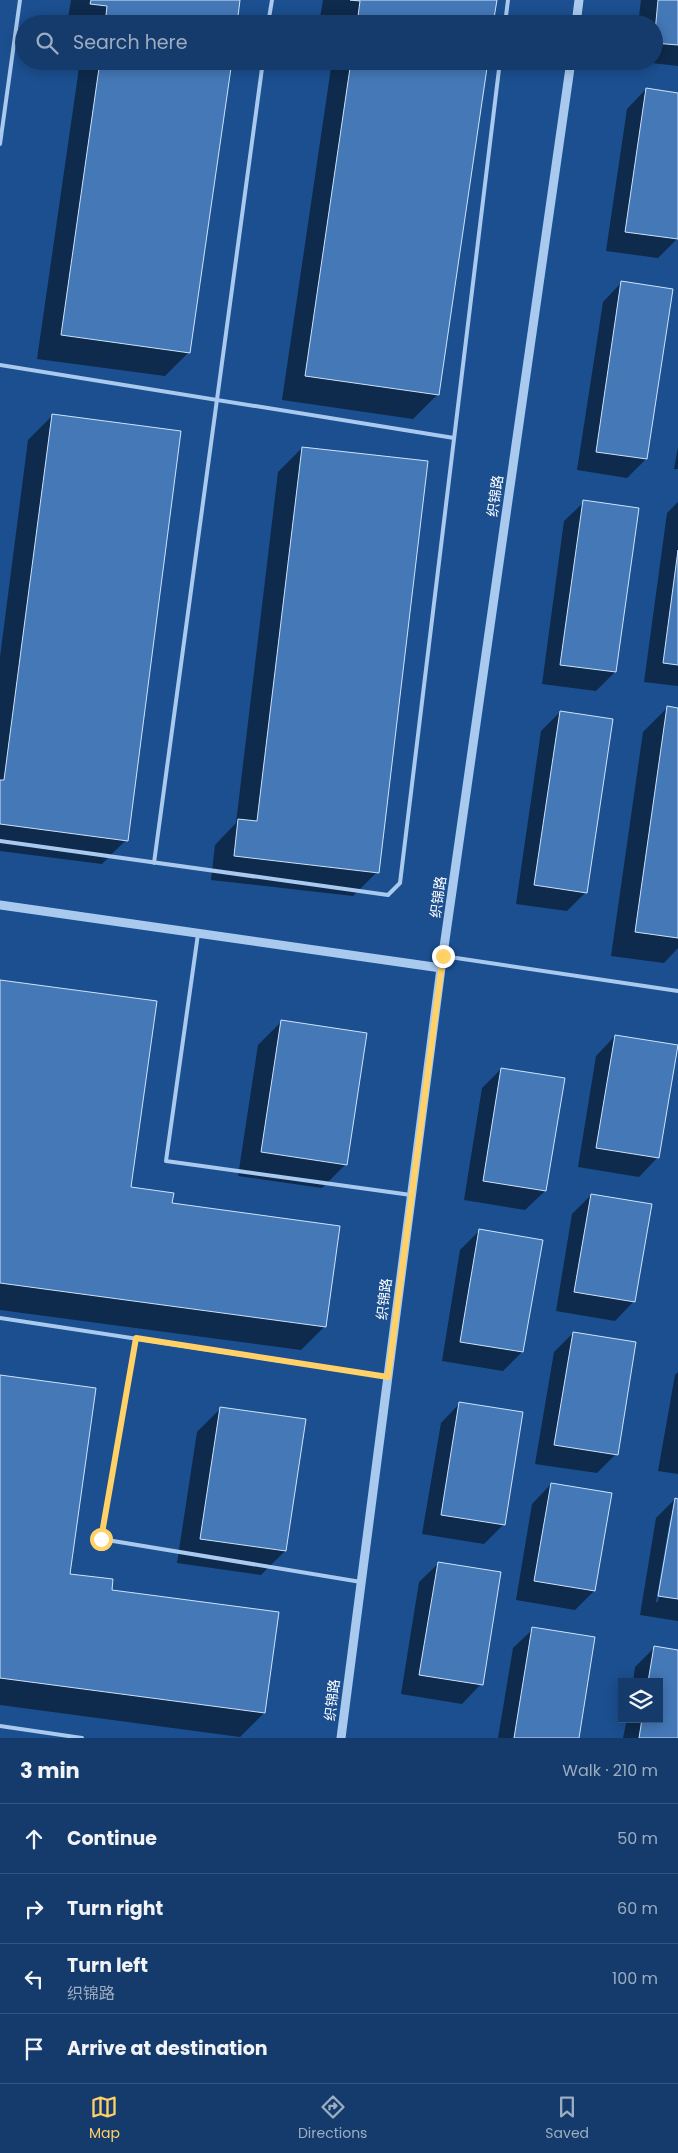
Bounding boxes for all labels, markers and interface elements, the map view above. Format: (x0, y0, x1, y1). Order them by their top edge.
search box (15, 15, 663, 70)
icon: search (33, 29, 61, 57)
text: Search here (73, 29, 187, 56)
street label: 织锦路 (482, 474, 508, 518)
street label: 织锦路 (425, 875, 451, 919)
route end (432, 945, 455, 968)
street label: 织锦路 (372, 1277, 396, 1321)
route start (90, 1528, 113, 1551)
street label: 织锦路 (320, 1678, 344, 1722)
map controls (618, 1678, 663, 1723)
button: layers (618, 1678, 663, 1723)
text: 3 min (20, 1756, 80, 1785)
text: Walk · 210 m (562, 1759, 658, 1782)
icon: ahead (20, 1825, 48, 1853)
text: Continue (67, 1825, 157, 1852)
text: 50 m (617, 1827, 658, 1850)
icon: right (20, 1895, 48, 1923)
text: Turn right (67, 1895, 163, 1922)
text: 60 m (617, 1897, 658, 1920)
text: Turn left (67, 1952, 148, 1979)
icon: left (20, 1965, 48, 1993)
text: 100 m (612, 1967, 658, 1990)
text: 织锦路 (67, 1982, 115, 2005)
icon: arrive (20, 2035, 48, 2063)
text: Arrive at destination (67, 2035, 268, 2062)
tab: Map (89, 2093, 120, 2144)
tab: Directions (298, 2093, 367, 2144)
tab: Saved (545, 2093, 589, 2144)

